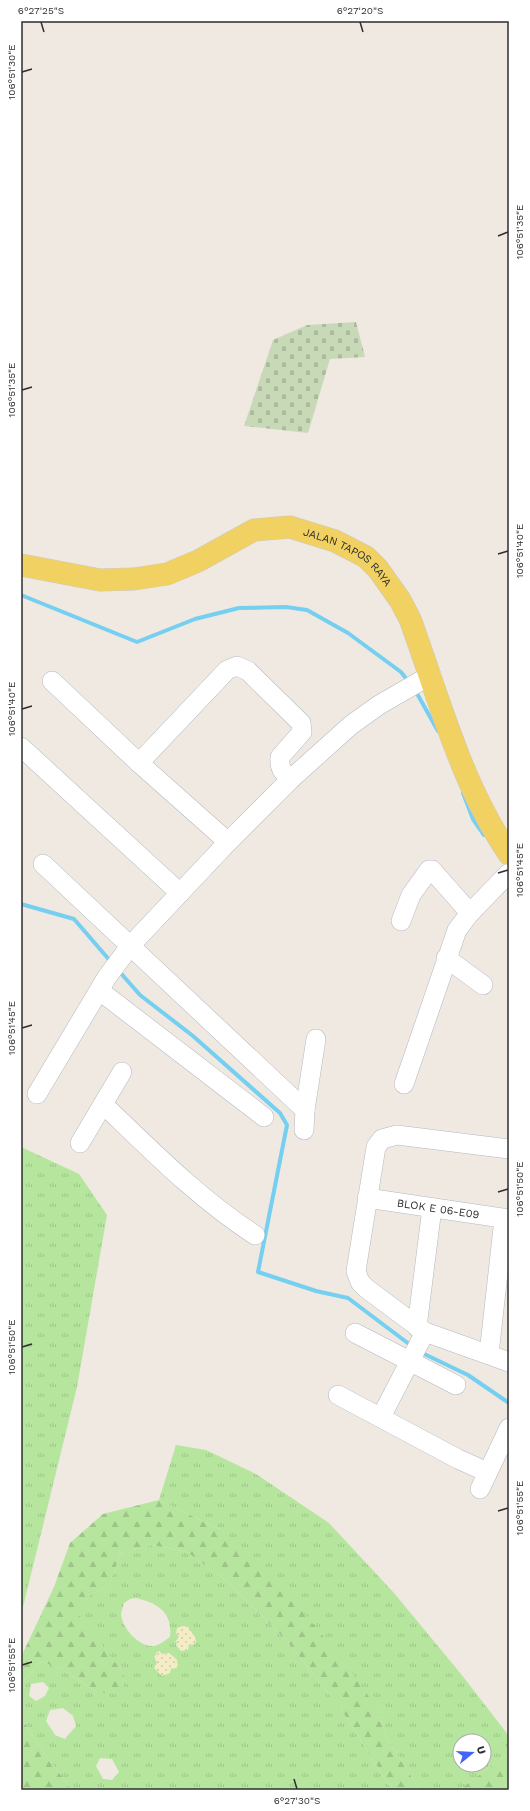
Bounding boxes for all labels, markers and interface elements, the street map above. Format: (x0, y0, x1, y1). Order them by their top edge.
text: 6°27'25"S (18, 5, 64, 16)
text: 6°27'20"S (337, 5, 383, 16)
text: 106°51'30"E (6, 44, 17, 100)
text: 106°51'35"E (514, 205, 525, 259)
text: 106°51'35"E (6, 363, 17, 417)
text: 106°51'40"E (514, 524, 525, 578)
street label: JALAN TAPOS RAYA (302, 525, 395, 589)
text: 106°51'40"E (6, 682, 17, 736)
text: 106°51'45"E (514, 843, 525, 897)
text: 106°51'45"E (6, 1001, 17, 1055)
text: 106°51'50"E (514, 1161, 525, 1217)
street label: BLOK E 06-E09 (396, 1196, 481, 1221)
text: 106°51'50"E (6, 1319, 17, 1375)
text: 106°51'55"E (514, 1481, 525, 1535)
text: 106°51'55"E (6, 1638, 17, 1692)
north arrow (452, 1733, 492, 1773)
text: U (474, 1744, 488, 1756)
text: 6°27'30"S (274, 1795, 320, 1806)

